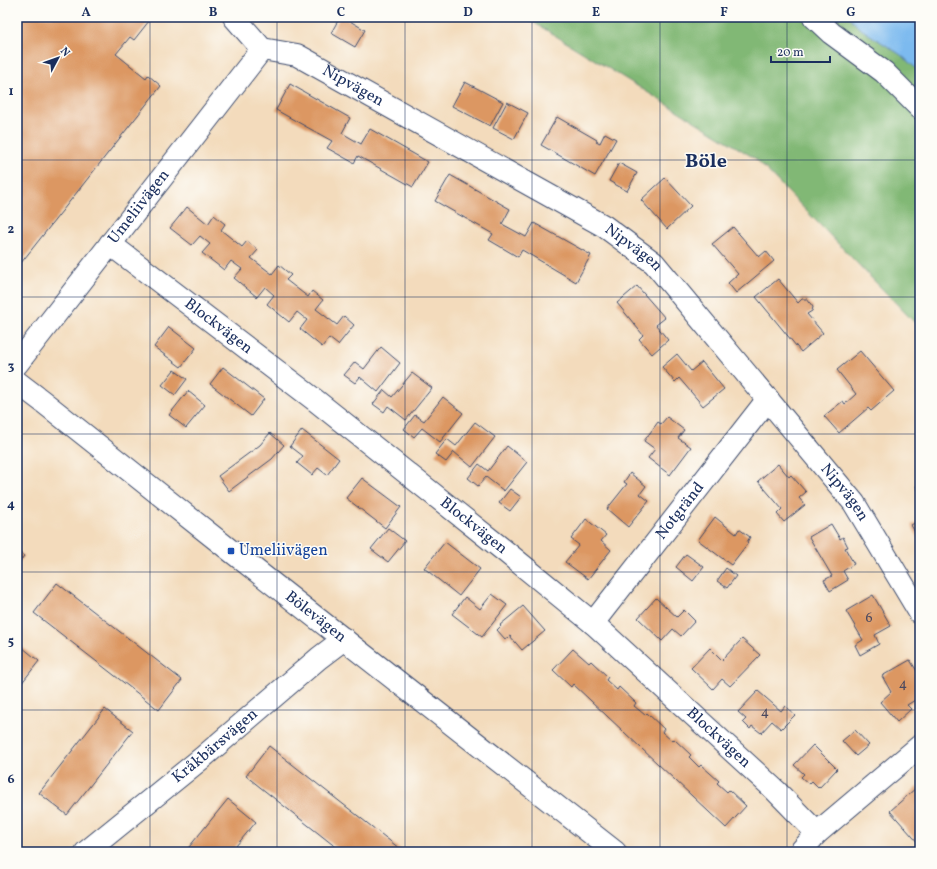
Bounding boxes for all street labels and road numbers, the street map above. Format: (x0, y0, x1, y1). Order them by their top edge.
street label: Nipvägen (318, 60, 388, 112)
street label: Umeliivägen (103, 165, 175, 249)
street label: Nipvägen (600, 219, 668, 276)
street label: Blockvägen (180, 293, 257, 360)
street label: Nipvägen (815, 459, 874, 526)
street label: Notgränd (651, 478, 710, 544)
street label: Blockvägen (435, 492, 512, 560)
street label: Bölevägen (280, 586, 351, 648)
street label: Blockvägen (681, 703, 755, 773)
street label: Kråkbärsvägen (168, 704, 263, 789)

